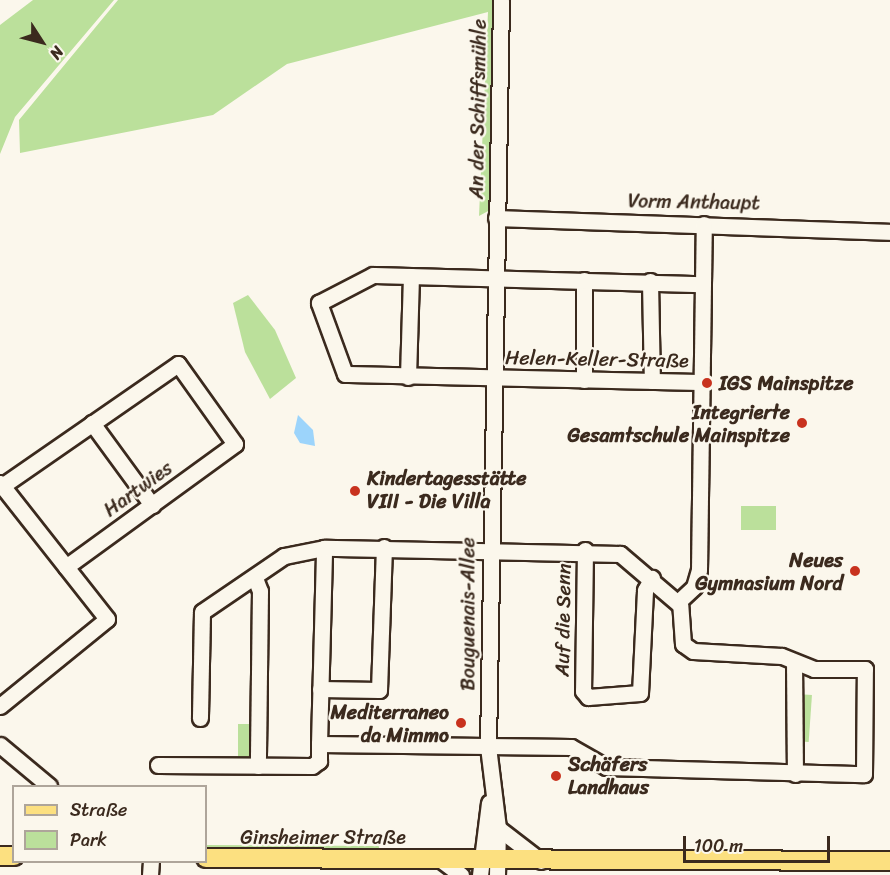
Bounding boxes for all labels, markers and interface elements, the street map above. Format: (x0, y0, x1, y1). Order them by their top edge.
north arrow (12, 12, 72, 72)
street label: An der Schiffsmühle (464, 19, 492, 199)
text: N (42, 40, 72, 66)
street label: Vorm Anthaupt (628, 189, 760, 215)
street label: Helen-Keller-Straße (505, 345, 689, 373)
place label: IGS Mainspitze (719, 371, 854, 395)
marker: IGS Mainspitze (700, 376, 714, 390)
place label: Integrierte Gesamtschule Mainspitze (567, 400, 790, 447)
marker: Integrierte Gesamtschule Mainspitze (795, 416, 809, 430)
street label: Hartwies (99, 456, 177, 522)
place label: Kindertagesstätte VIII - Die Villa (367, 467, 527, 514)
marker: Kindertagesstätte VIII - Die Villa (348, 484, 362, 498)
street label: Bouguenais-Allee (456, 537, 480, 691)
place label: Neues Gymnasium Nord (695, 548, 843, 595)
street label: Auf die Senn (550, 563, 576, 677)
marker: Neues Gymnasium Nord (848, 564, 862, 578)
place label: Mediterraneo da Mimmo (331, 700, 449, 747)
marker: Mediterraneo da Mimmo (454, 716, 468, 730)
place label: Schäfers Landhaus (568, 752, 649, 799)
marker: Schäfers Landhaus (549, 769, 563, 783)
legend (12, 785, 207, 863)
text: Straße (70, 794, 127, 826)
text: Park (70, 824, 107, 856)
scale bar (686, 824, 833, 862)
street label: Ginsheimer Straße (240, 825, 406, 849)
text: 100 m (694, 830, 743, 862)

